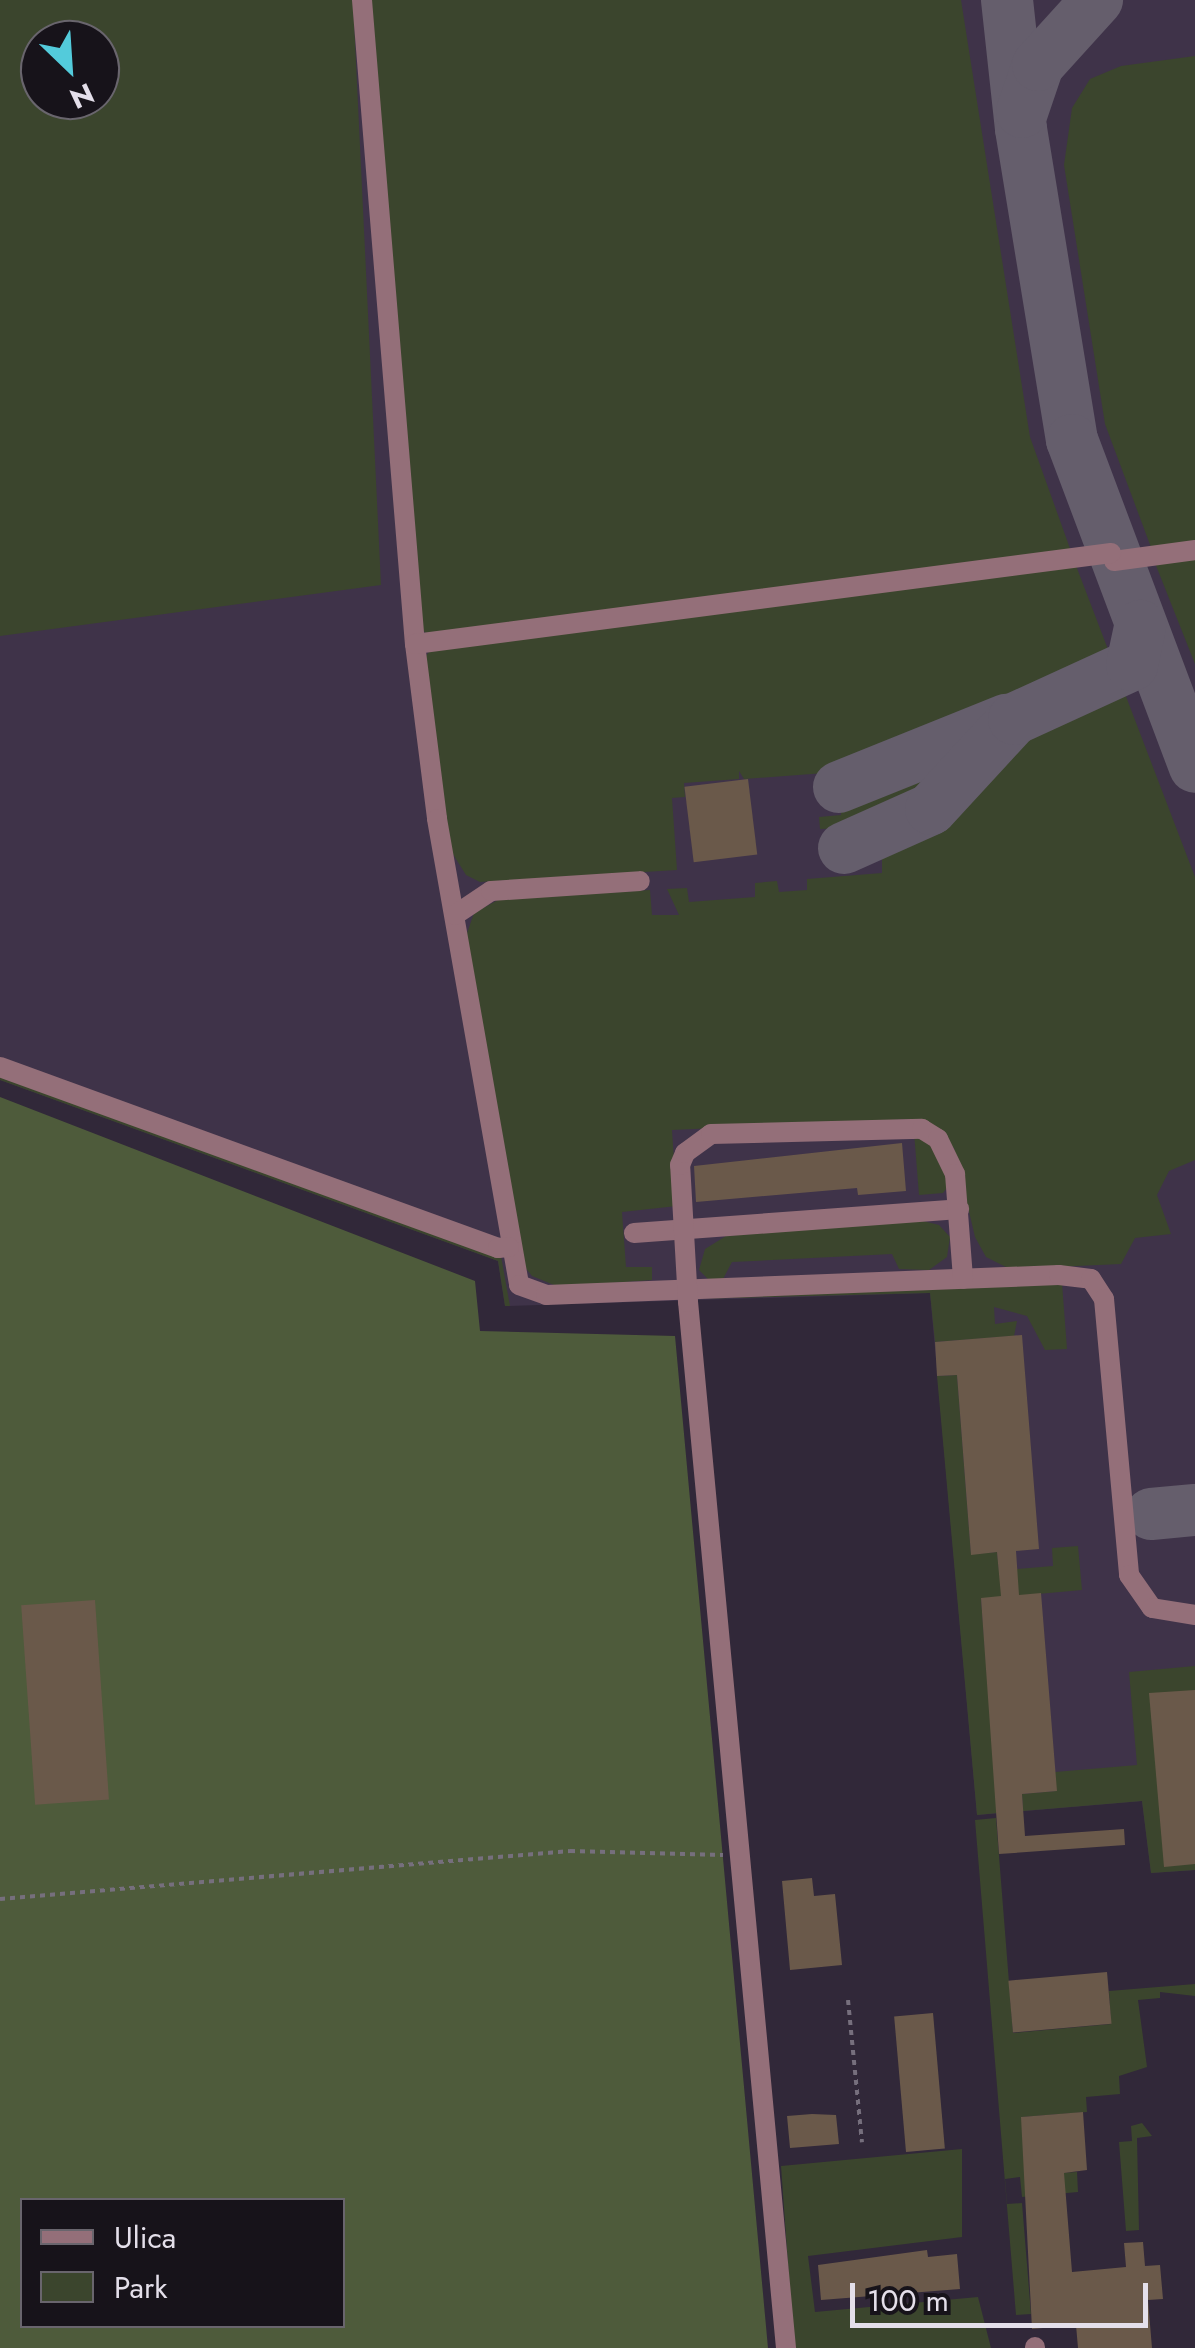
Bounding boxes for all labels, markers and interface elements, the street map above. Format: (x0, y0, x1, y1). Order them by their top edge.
north arrow (20, 20, 120, 120)
text: N (63, 73, 101, 119)
legend (20, 2198, 345, 2328)
text: Ulica (114, 2216, 176, 2259)
scale bar (855, 2263, 1152, 2325)
text: Park (114, 2266, 167, 2309)
text: 100 m (867, 2279, 949, 2322)

